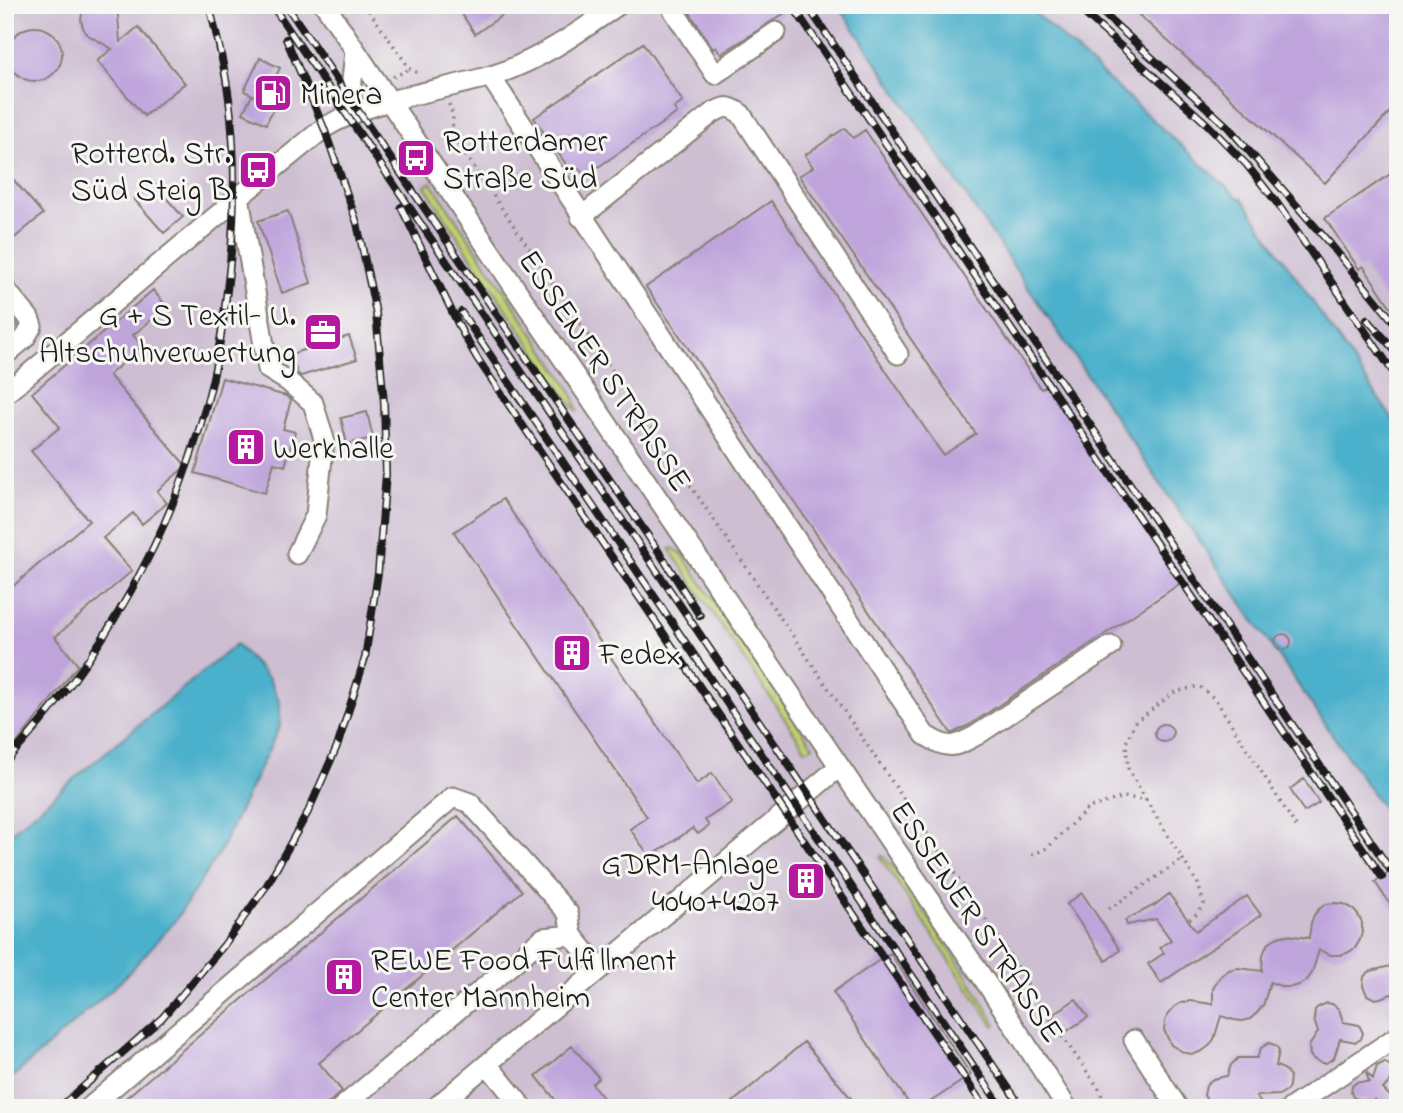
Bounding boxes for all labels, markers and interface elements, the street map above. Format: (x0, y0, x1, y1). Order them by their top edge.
fuel station icon: Minera (252, 72, 294, 114)
place label: Minera (300, 73, 383, 120)
place label: Rotterdamer Straße Süd (443, 120, 608, 204)
place label: Rotterd. Str. Süd Steig B (71, 132, 231, 216)
bus stop icon: Rotterdamer Straße Süd (395, 137, 437, 179)
bus stop icon: Rotterd. Str. Süd Steig B (237, 149, 279, 191)
street label: ESSENER STRASSE (504, 241, 702, 503)
place label: G + S Textil- U. Altschuhverwertung (39, 294, 296, 378)
office icon: G + S Textil- U. Altschuhverwertung (302, 311, 344, 353)
building icon: Werkhalle (225, 426, 267, 468)
place label: Werkhalle (273, 427, 394, 474)
building icon: Fedex (551, 632, 593, 674)
place label: Fedex (598, 633, 681, 680)
street label: ESSENER STRASSE (876, 792, 1074, 1054)
place label: GDRM-Anlage 4040+4207 (601, 843, 780, 927)
building icon: GDRM-Anlage 4040+4207 (785, 860, 827, 902)
place label: REWE Food Fulfillment Center Mannheim (371, 939, 677, 1023)
building icon: REWE Food Fulfillment Center Mannheim (323, 956, 365, 998)

